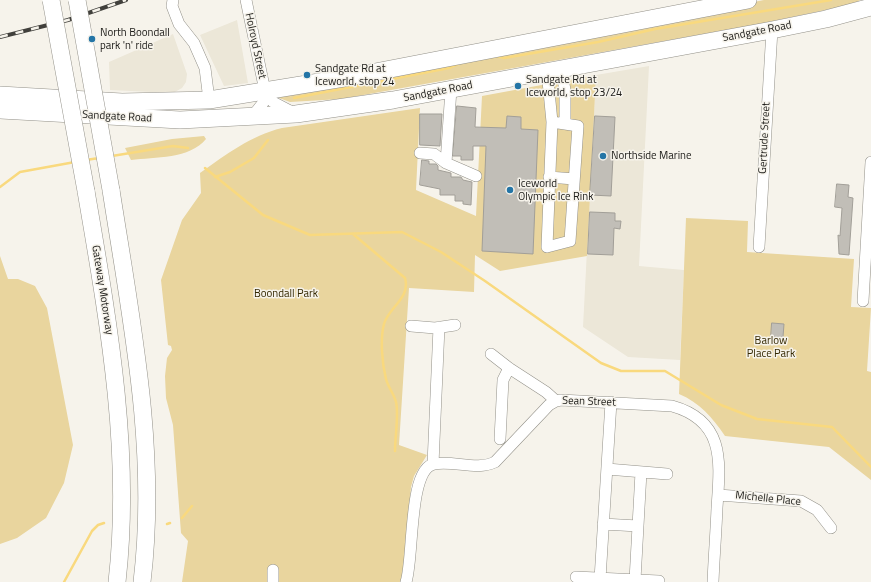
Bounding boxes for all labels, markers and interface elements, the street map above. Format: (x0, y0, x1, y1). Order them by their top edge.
street label: Holroyd Street (242, 12, 268, 80)
street label: Sandgate Road (721, 19, 793, 45)
place label: North Boondall park 'n' ride (100, 26, 170, 52)
marker: North Boondall park 'n' ride (87, 34, 97, 44)
place label: Sandgate Rd at Iceworld, stop 24 (315, 62, 394, 88)
marker: Sandgate Rd at Iceworld, stop 24 (302, 70, 312, 80)
place label: Sandgate Rd at Iceworld, stop 23/24 (526, 73, 622, 99)
street label: Sandgate Road (402, 79, 474, 105)
marker: Sandgate Rd at Iceworld, stop 23/24 (513, 81, 523, 91)
street label: Gertrude Street (757, 102, 773, 174)
street label: Sandgate Road (82, 109, 152, 125)
place label: Northside Marine (611, 149, 692, 163)
marker: Northside Marine (598, 151, 608, 161)
place label: Iceworld Olympic Ice Rink (518, 177, 593, 203)
marker: Iceworld Olympic Ice Rink (505, 185, 515, 195)
street label: Gateway Motorway (88, 244, 116, 336)
park label: Boondall Park (254, 287, 318, 301)
park label: Barlow Place Park (747, 334, 795, 360)
street label: Sean Street (562, 394, 616, 410)
street label: Michelle Place (735, 489, 801, 509)

